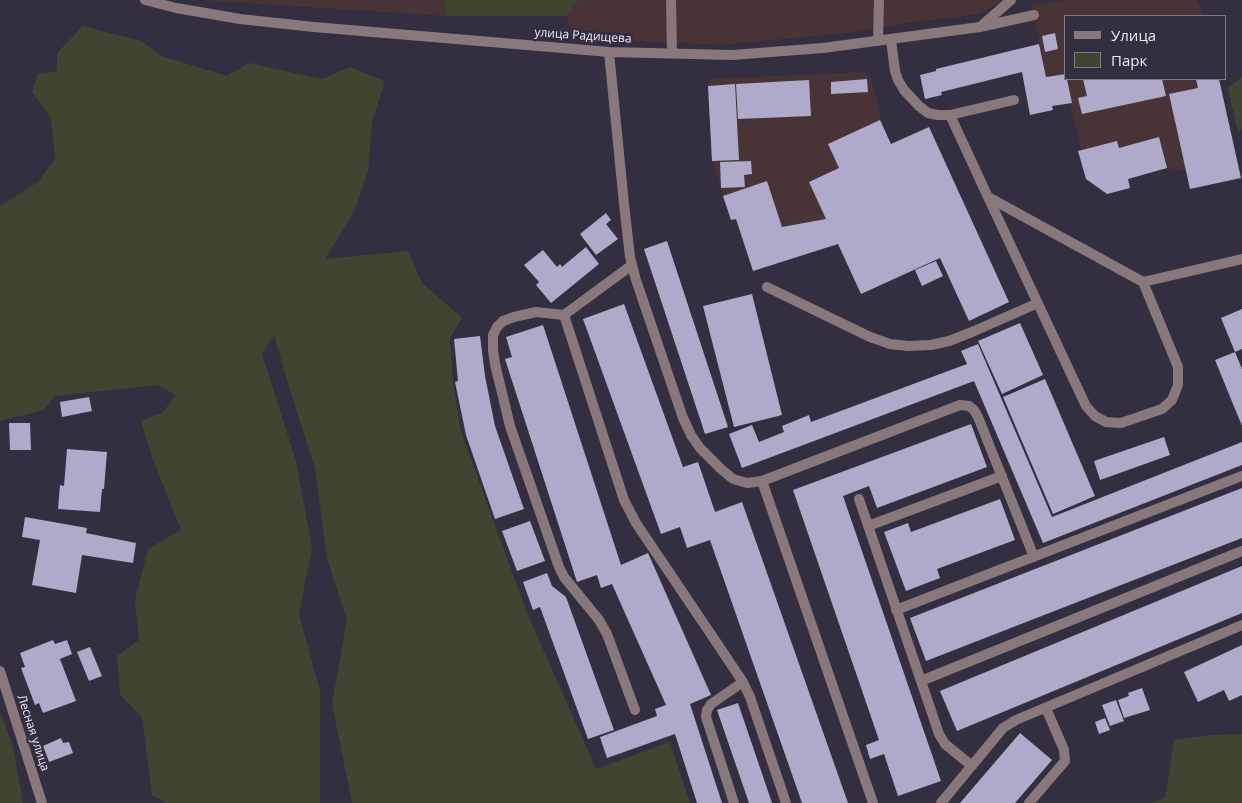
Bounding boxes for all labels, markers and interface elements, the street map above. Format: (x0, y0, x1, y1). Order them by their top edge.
legend (1064, 15, 1227, 80)
street label: улица Радищева (534, 25, 632, 47)
text: Улица (1111, 25, 1156, 45)
text: Парк (1111, 50, 1147, 70)
street label: Лесная улица (14, 693, 52, 773)

